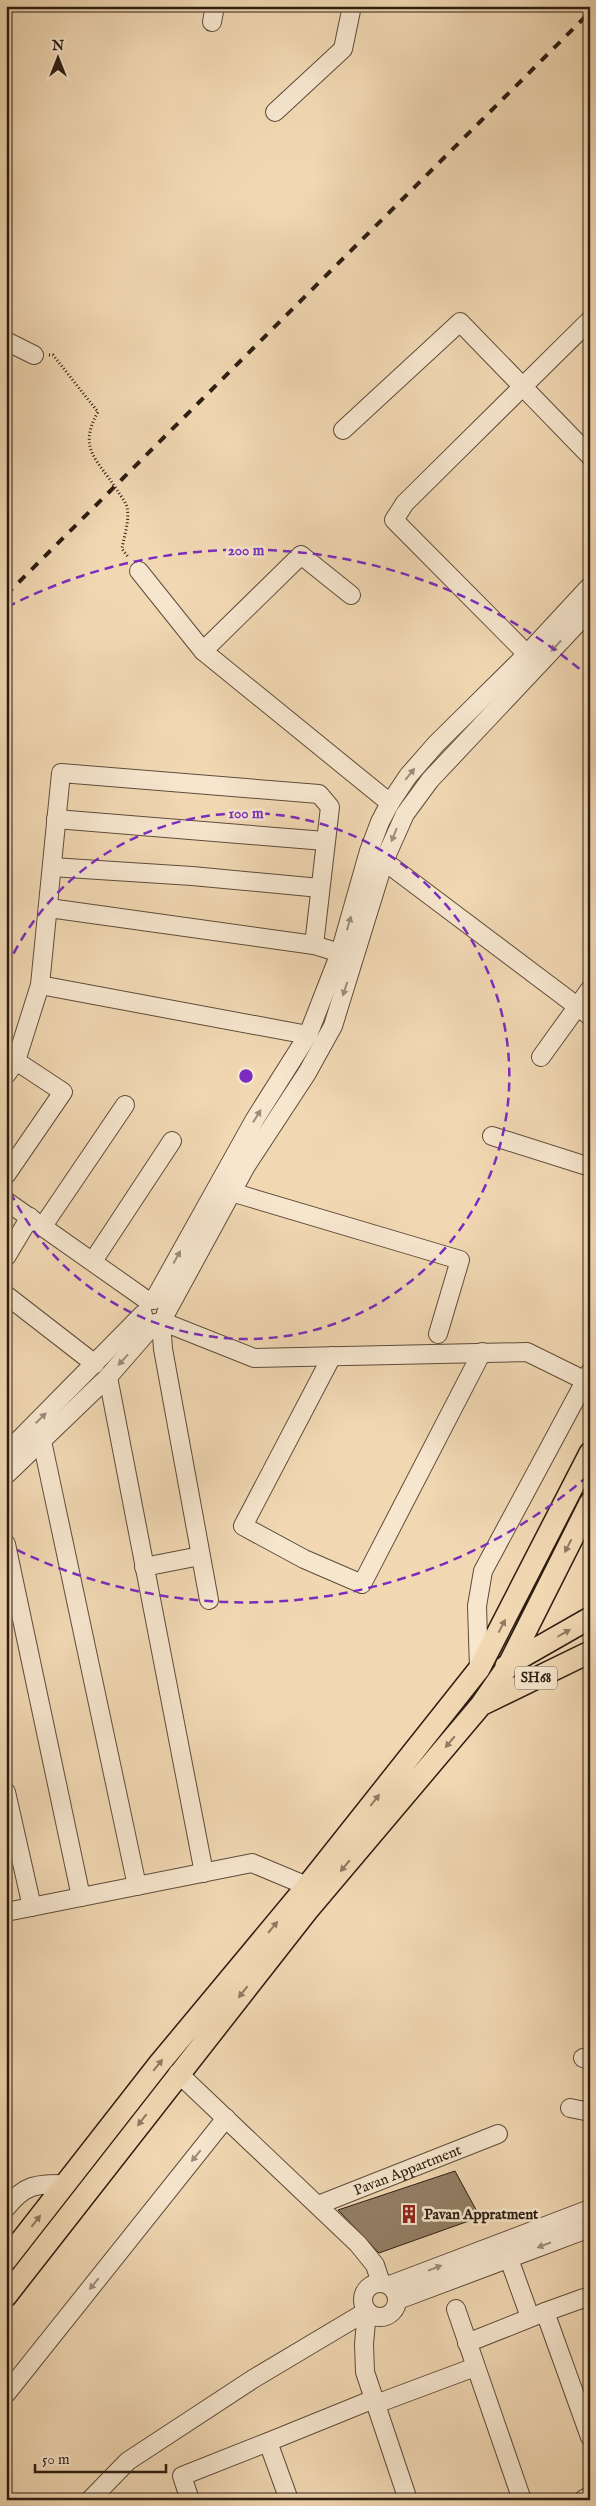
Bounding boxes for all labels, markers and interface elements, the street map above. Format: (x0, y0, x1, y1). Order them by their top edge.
north arrow (32, 32, 82, 82)
text: N (51, 37, 64, 55)
text: 200 m (228, 541, 265, 560)
one-way arrow (550, 639, 562, 651)
one-way arrow (405, 768, 416, 781)
text: 100 m (228, 804, 264, 823)
one-way arrow (390, 827, 398, 842)
one-way arrow (345, 915, 353, 930)
one-way arrow (341, 982, 349, 997)
centre of rings (237, 1067, 255, 1085)
one-way arrow (252, 1109, 262, 1122)
one-way arrow (173, 1250, 181, 1264)
one-way arrow (118, 1354, 129, 1366)
one-way arrow (34, 1412, 46, 1424)
one-way arrow (564, 1539, 572, 1553)
one-way arrow (498, 1619, 506, 1633)
one-way arrow (557, 1629, 570, 1638)
road number: SH68 (515, 1666, 557, 1690)
one-way arrow (445, 1736, 456, 1748)
one-way arrow (369, 1794, 380, 1807)
one-way arrow (339, 1860, 351, 1872)
one-way arrow (267, 1921, 278, 1934)
one-way arrow (237, 1985, 248, 1998)
one-way arrow (152, 2059, 163, 2072)
one-way arrow (137, 2113, 147, 2127)
street label: Pavan Appartment (351, 2140, 464, 2200)
one-way arrow (190, 2150, 201, 2163)
building icon: Pavan Appratment (398, 2203, 420, 2225)
place label: Pavan Appratment (424, 2205, 539, 2224)
one-way arrow (31, 2215, 42, 2228)
one-way arrow (536, 2241, 551, 2249)
one-way arrow (428, 2264, 443, 2272)
one-way arrow (89, 2277, 100, 2290)
scale bar (35, 2441, 166, 2473)
text: 50 m (42, 2450, 70, 2469)

